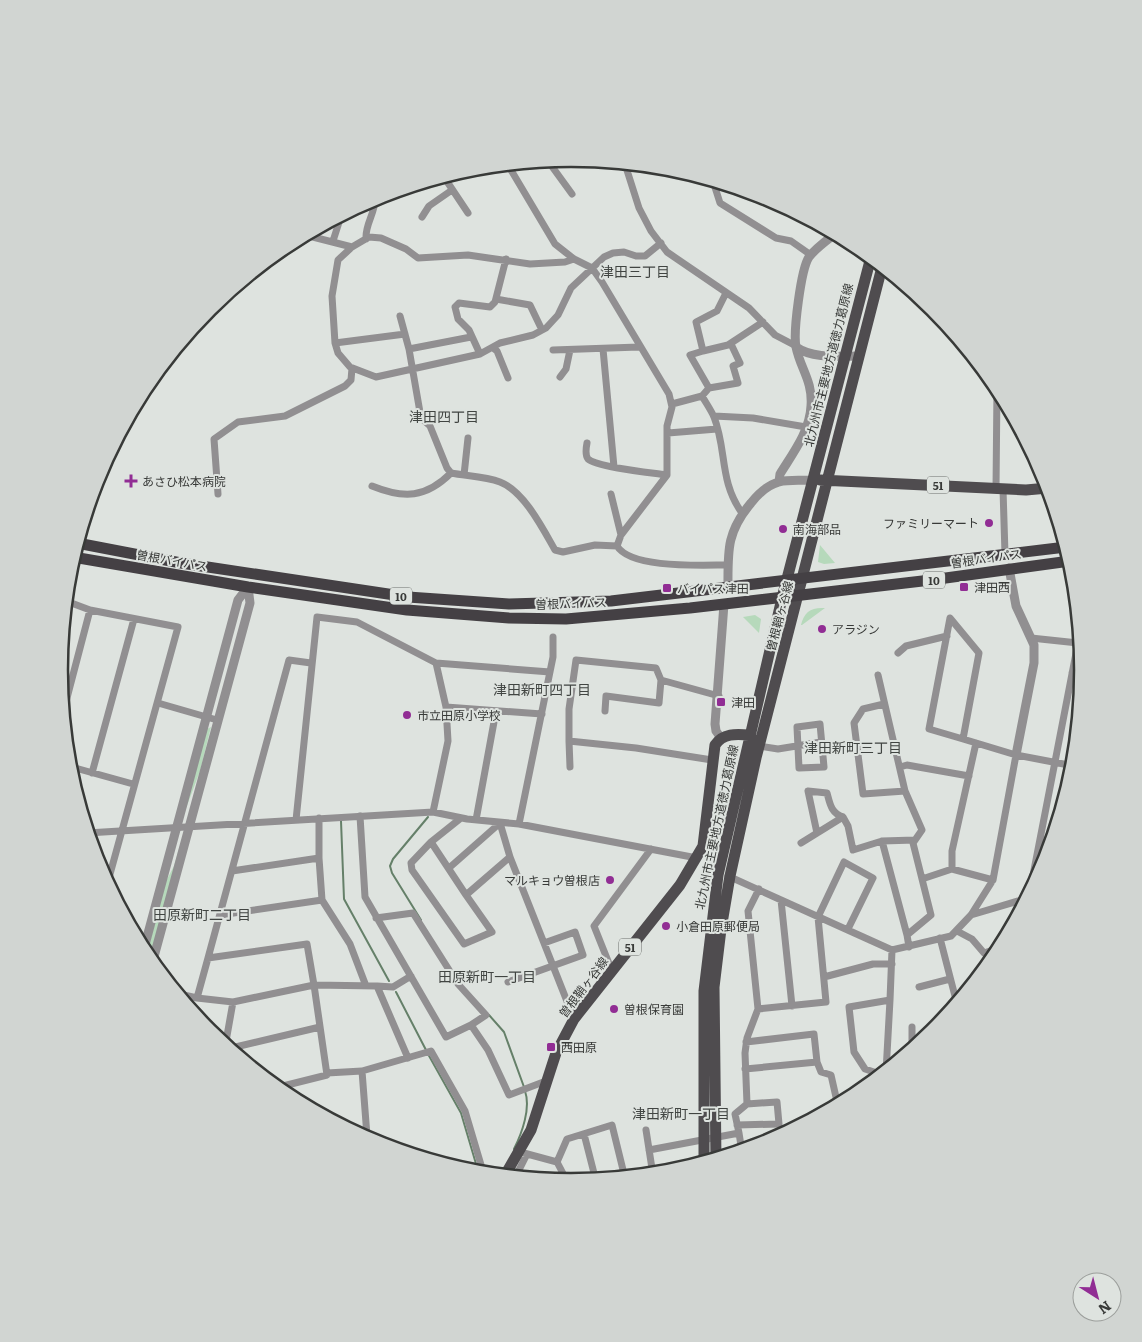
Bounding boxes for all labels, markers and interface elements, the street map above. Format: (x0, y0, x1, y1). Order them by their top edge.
district label: 津田三丁目 (600, 261, 670, 281)
street label: 北九州市主要地方道徳力葛原線 (799, 281, 857, 449)
district label: 津田四丁目 (409, 406, 479, 426)
place label: あさひ松本病院 (142, 472, 226, 490)
marker: あさひ松本病院 (124, 474, 138, 488)
road number: 51 (927, 476, 949, 494)
place label: ファミリーマート (883, 514, 979, 532)
marker: ファミリーマート (983, 517, 995, 529)
place label: 南海部品 (793, 520, 841, 538)
marker: 南海部品 (777, 523, 789, 535)
street label: 曽根バイパス (949, 544, 1023, 572)
street label: 曽根バイパス (135, 545, 209, 575)
road number: 10 (923, 572, 945, 588)
place label: 津田西 (974, 578, 1010, 596)
place label: バイパス津田 (677, 579, 749, 597)
street label: 曽根鞘ヶ谷線 (761, 579, 797, 653)
marker: 津田西 (958, 581, 970, 593)
marker: バイパス津田 (661, 582, 673, 594)
road number: 10 (390, 588, 412, 604)
street label: 曽根バイパス (535, 593, 607, 613)
place label: アラジン (832, 620, 880, 638)
marker: アラジン (816, 623, 828, 635)
district label: 津田新町四丁目 (493, 679, 591, 699)
place label: 津田 (731, 693, 755, 711)
marker: 津田 (715, 696, 727, 708)
place label: 市立田原小学校 (417, 706, 501, 724)
marker: 市立田原小学校 (401, 709, 413, 721)
district label: 津田新町三丁目 (804, 737, 902, 757)
street label: 北九州市主要地方道徳力葛原線 (690, 743, 742, 911)
place label: マルキョウ曽根店 (504, 871, 600, 889)
marker: マルキョウ曽根店 (604, 874, 616, 886)
district label: 田原新町二丁目 (153, 904, 251, 924)
place label: 小倉田原郵便局 (676, 917, 760, 935)
marker: 小倉田原郵便局 (660, 920, 672, 932)
road number: 51 (619, 939, 641, 956)
street label: 曽根鞘ヶ谷線 (554, 953, 612, 1021)
district label: 田原新町一丁目 (438, 966, 536, 986)
place label: 曽根保育園 (624, 1000, 684, 1018)
marker: 曽根保育園 (608, 1003, 620, 1015)
place label: 西田原 (561, 1038, 597, 1056)
marker: 西田原 (545, 1041, 557, 1053)
district label: 津田新町一丁目 (632, 1103, 730, 1123)
north arrow (1072, 1272, 1122, 1322)
text: N (1094, 1297, 1116, 1320)

